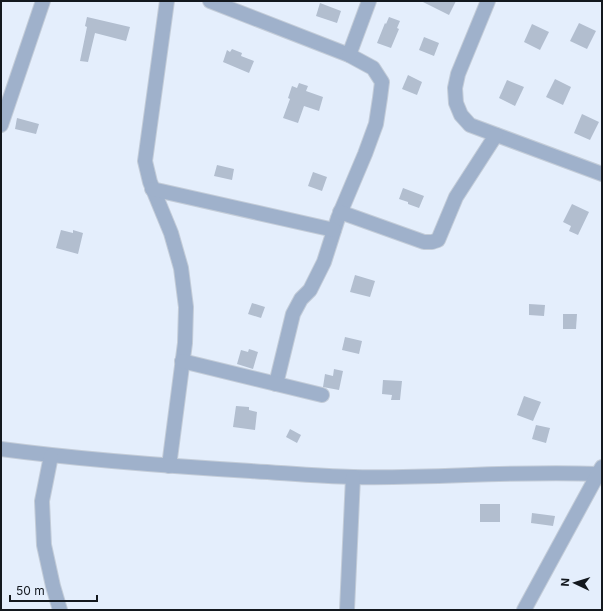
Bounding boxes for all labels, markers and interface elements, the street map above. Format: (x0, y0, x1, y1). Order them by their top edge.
north arrow (555, 563, 595, 603)
scale bar (10, 577, 97, 603)
text: N (558, 578, 572, 587)
text: 50 m (16, 583, 45, 598)

